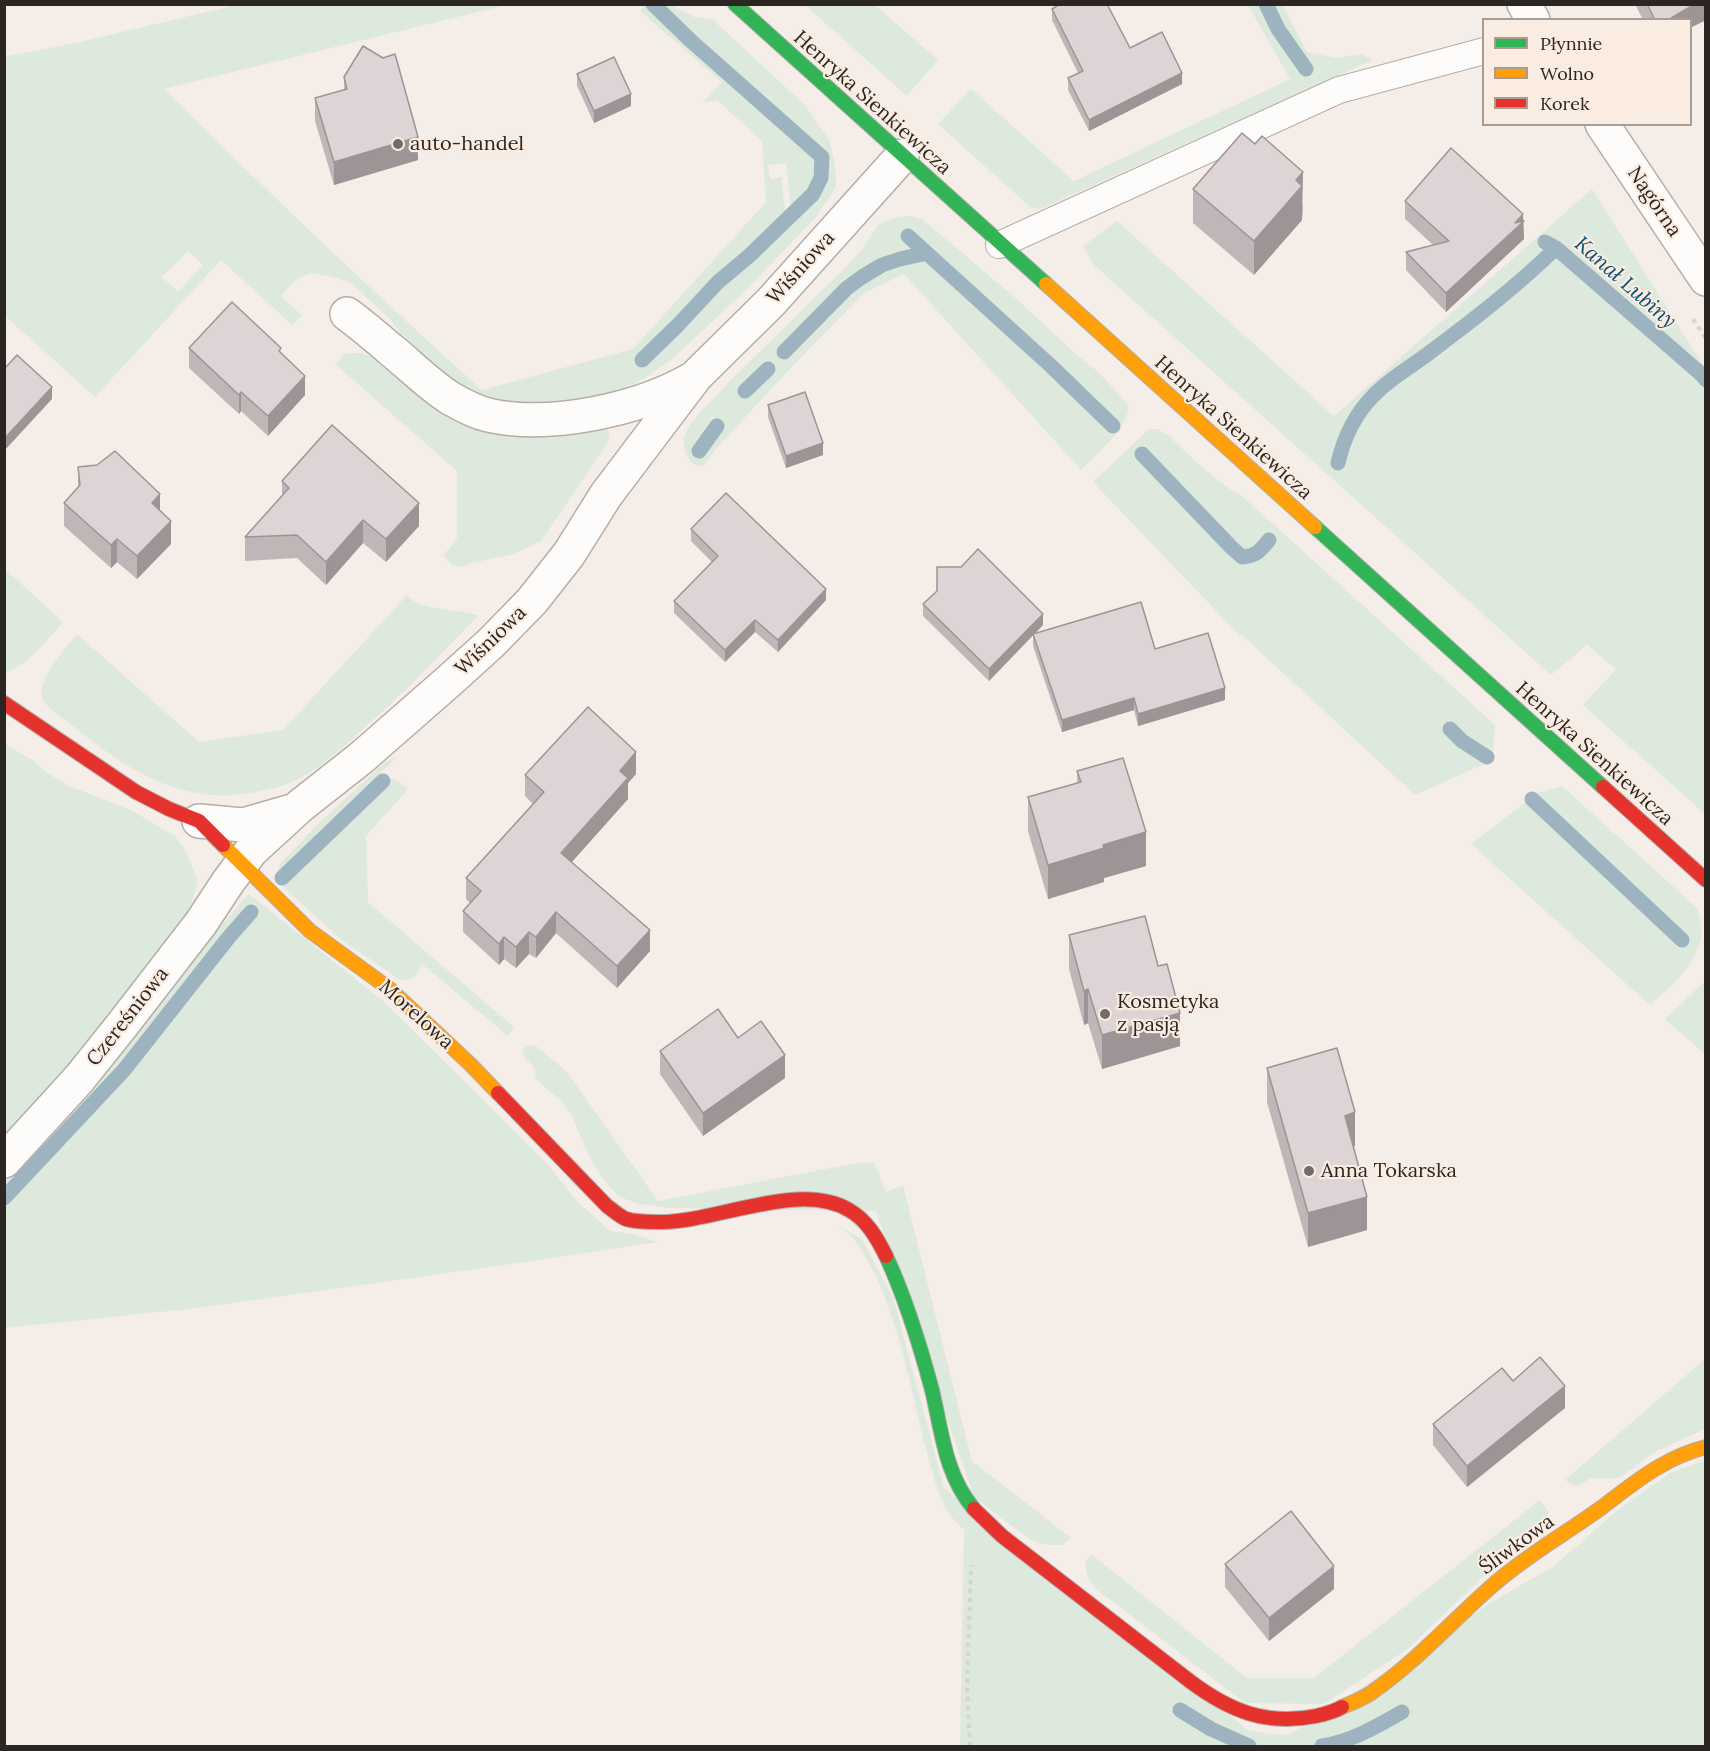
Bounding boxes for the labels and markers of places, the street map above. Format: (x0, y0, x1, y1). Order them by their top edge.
place label: auto-handel (410, 132, 524, 156)
marker: auto-handel (391, 137, 405, 151)
place label: Kosmetyka z pasją (1117, 990, 1219, 1037)
marker: Kosmetyka z pasją (1098, 1007, 1112, 1021)
place label: Anna Tokarska (1321, 1159, 1457, 1183)
marker: Anna Tokarska (1302, 1164, 1316, 1178)

